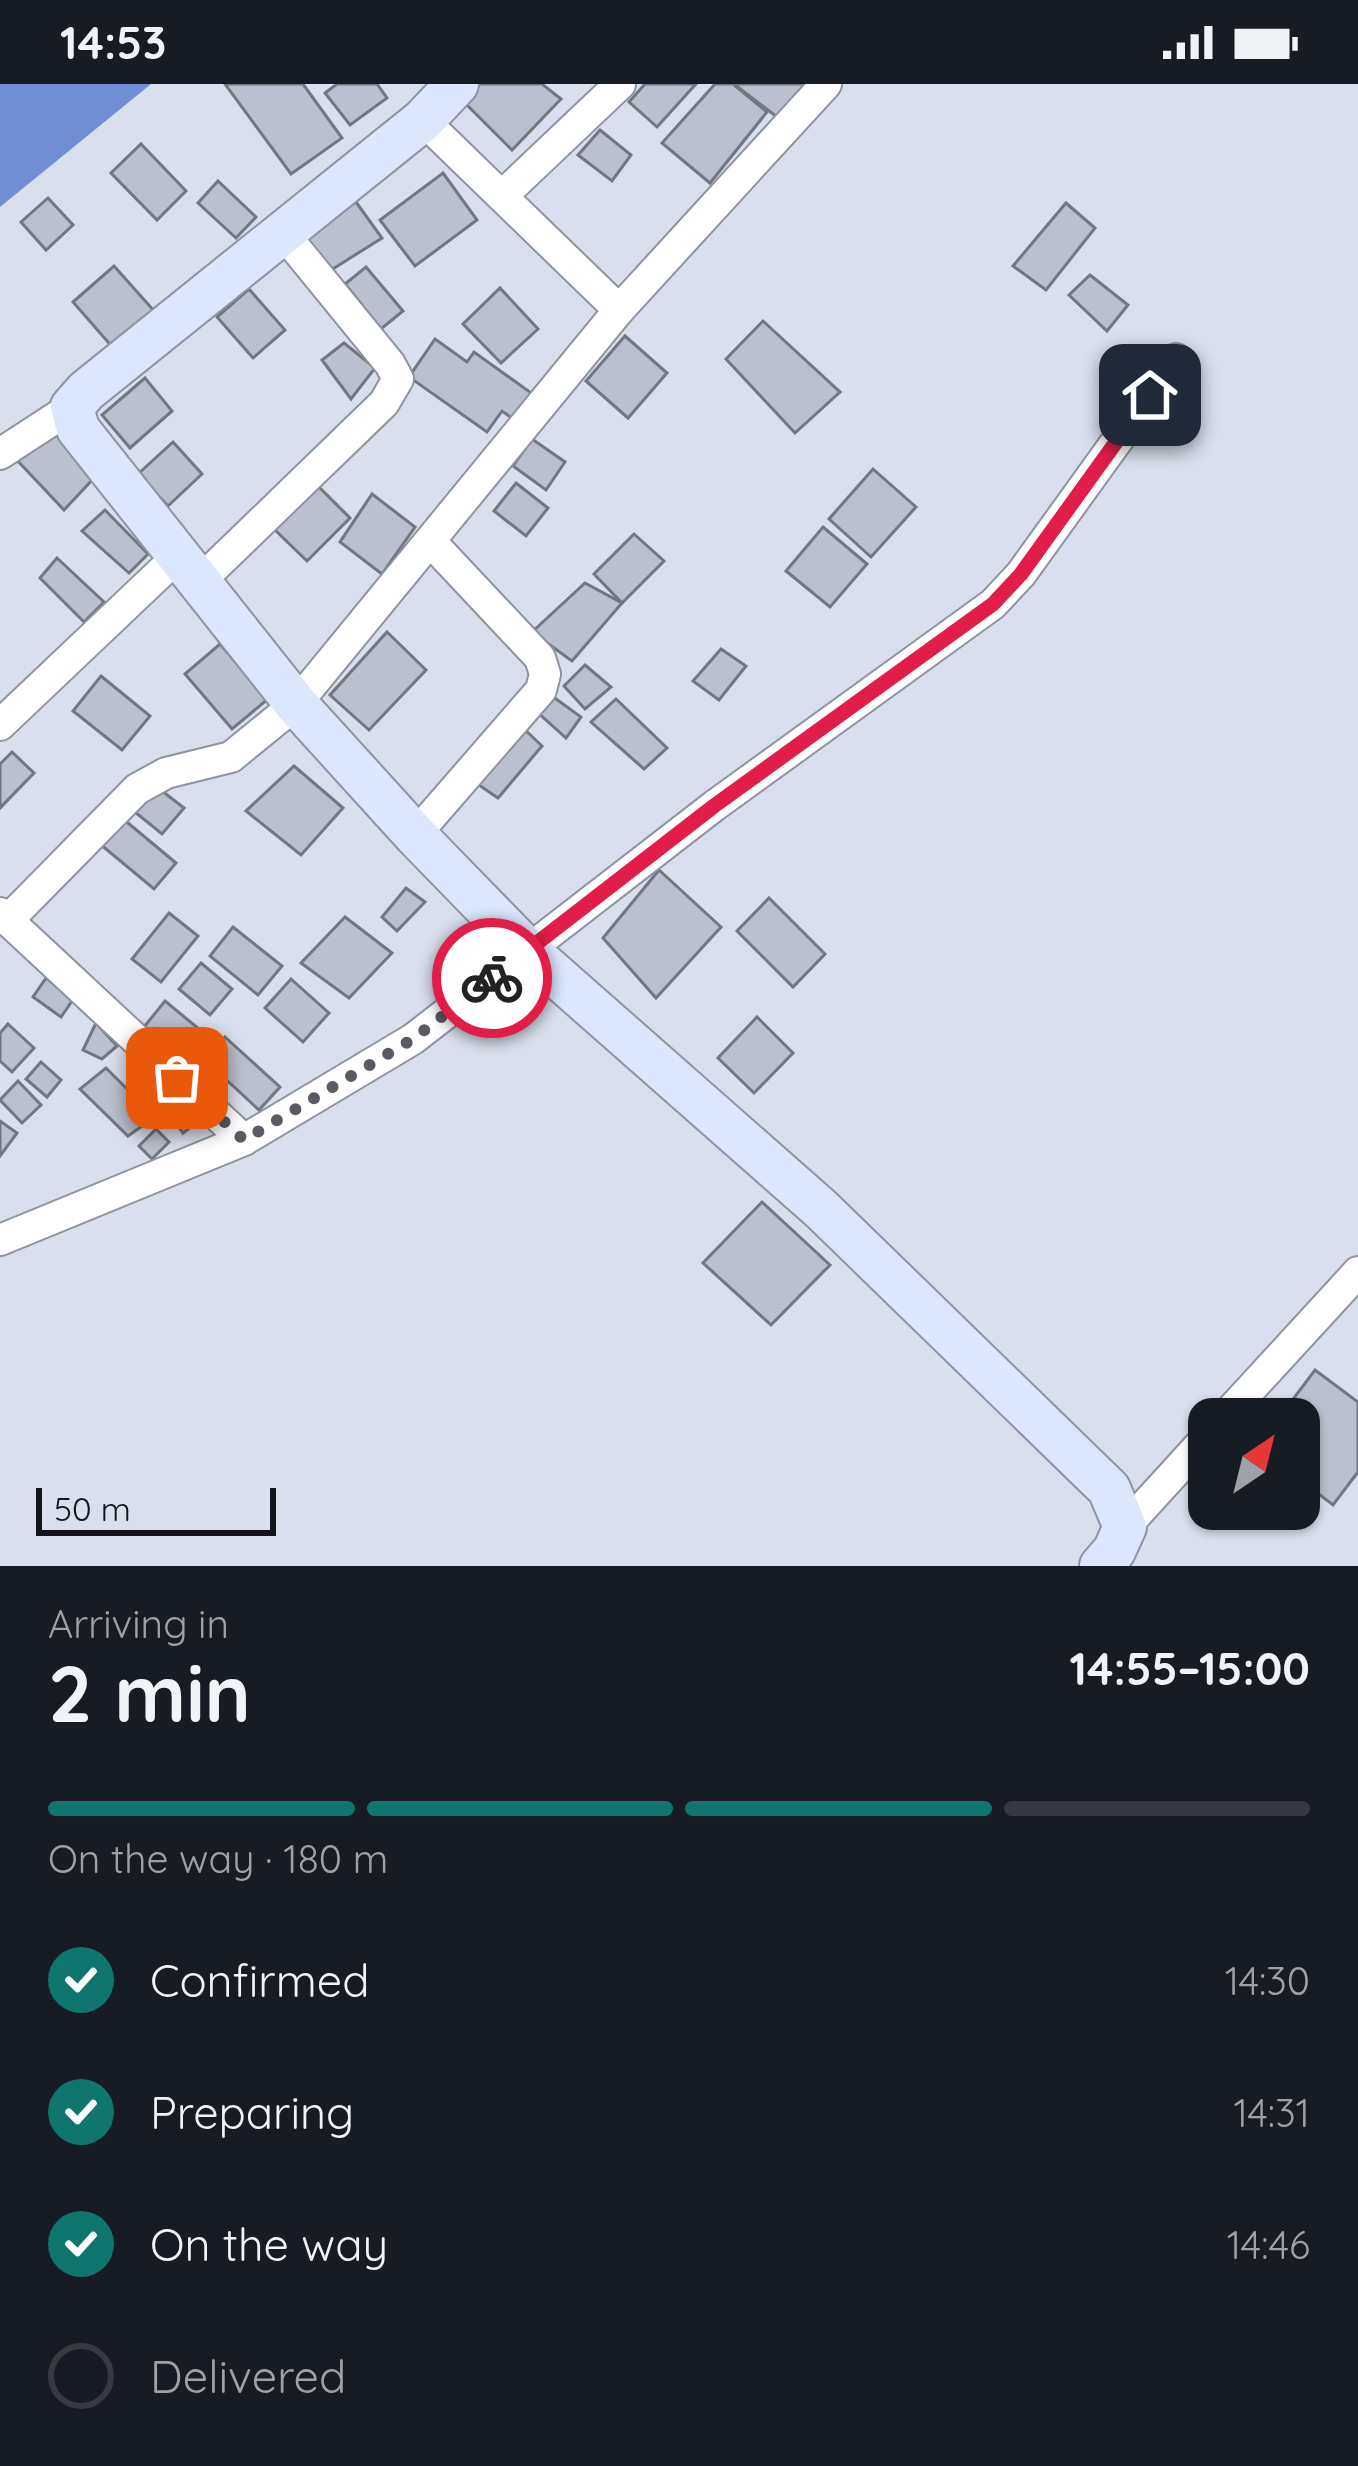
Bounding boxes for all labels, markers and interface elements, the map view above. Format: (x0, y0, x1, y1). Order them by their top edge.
text: 14:53 (60, 14, 166, 70)
pin (1099, 344, 1201, 446)
icon: home (1117, 362, 1183, 428)
courier (432, 918, 552, 1038)
icon: bike (459, 945, 525, 1011)
pin (126, 1027, 228, 1129)
icon: bag (144, 1045, 210, 1111)
north arrow (1188, 1398, 1320, 1530)
map controls (1188, 1398, 1320, 1530)
scale bar (36, 1482, 276, 1535)
text: 50 m (54, 1488, 131, 1529)
text: Arriving in (48, 1599, 229, 1648)
text: 14:55–15:00 (1070, 1640, 1310, 1696)
text: 2 min (48, 1644, 251, 1742)
text: On the way · 180 m (48, 1834, 388, 1883)
icon: check (48, 1947, 114, 2013)
text: Confirmed (150, 1952, 369, 2008)
text: 14:30 (1225, 1956, 1310, 2005)
icon: check (48, 2079, 114, 2145)
text: Preparing (150, 2084, 354, 2140)
text: 14:31 (1233, 2088, 1310, 2137)
icon: check (48, 2211, 114, 2277)
text: On the way (150, 2216, 388, 2272)
text: 14:46 (1227, 2220, 1310, 2269)
text: Delivered (150, 2348, 346, 2404)

